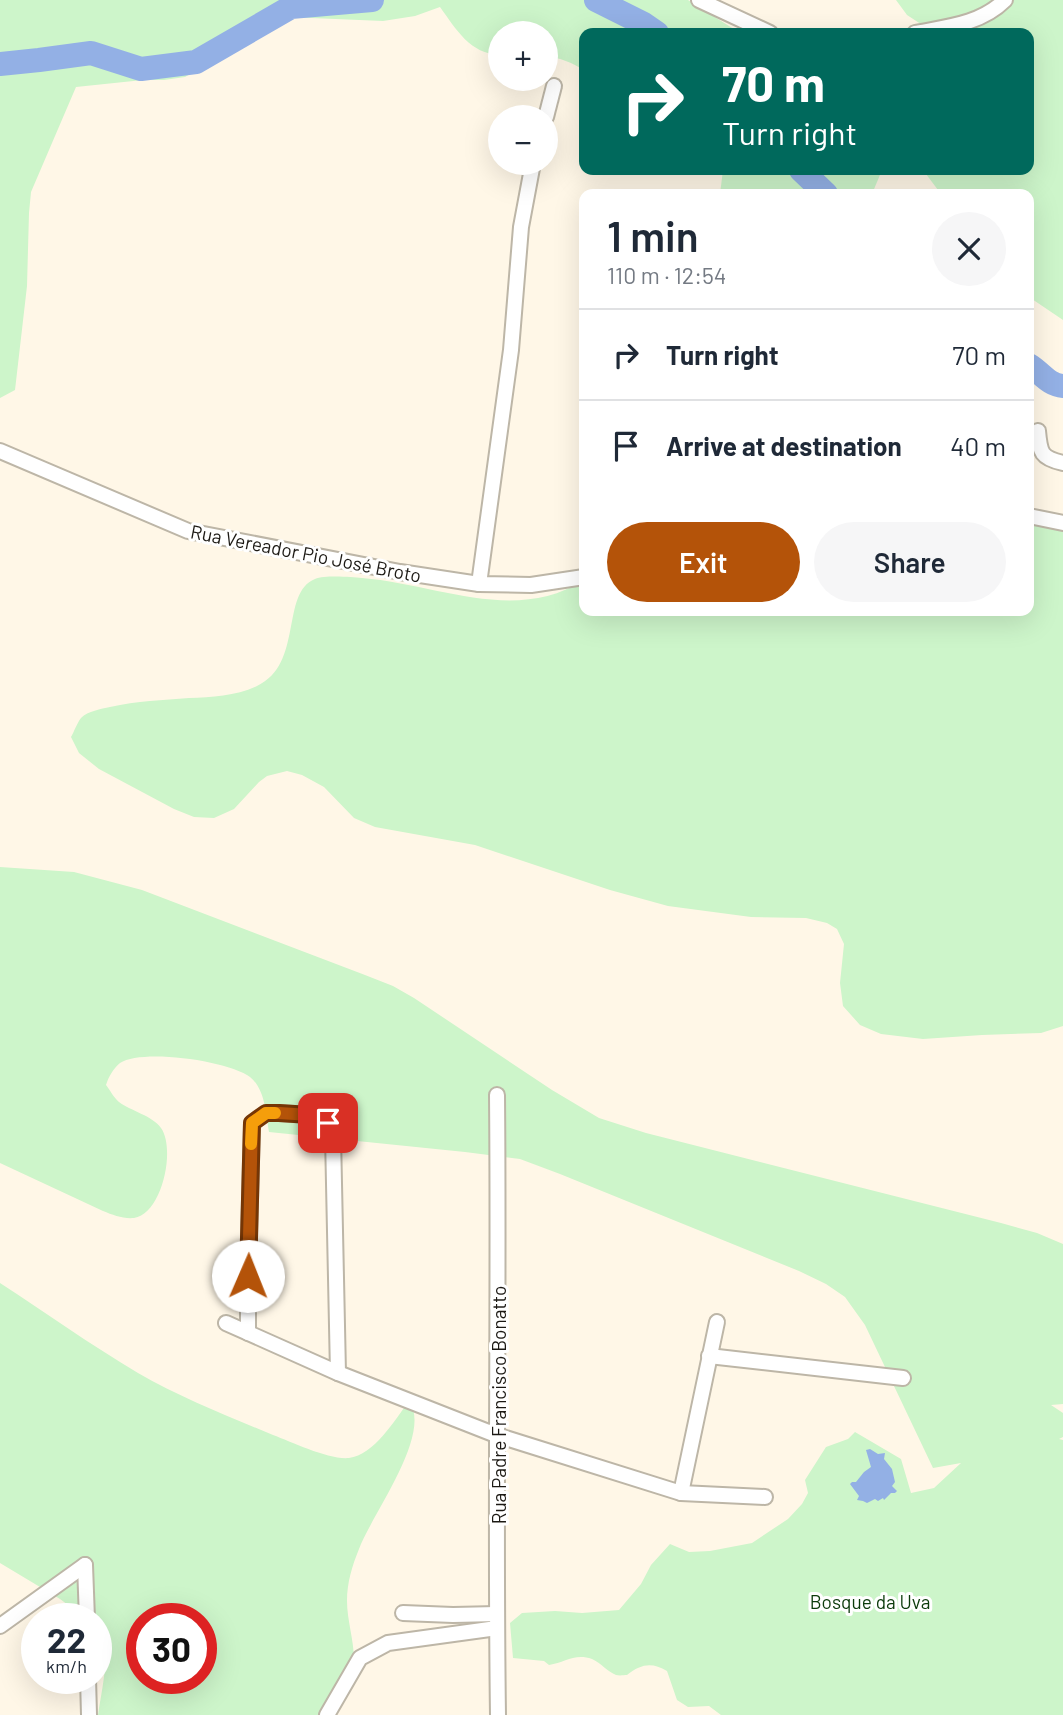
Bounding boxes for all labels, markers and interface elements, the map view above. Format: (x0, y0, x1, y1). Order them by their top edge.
map controls (488, 21, 558, 175)
button: + (488, 21, 558, 91)
text: 70 m (722, 53, 825, 112)
icon: right (607, 56, 698, 147)
button: − (488, 105, 558, 175)
text: Turn right (722, 113, 857, 151)
text: 1 min (607, 210, 699, 260)
button: close (932, 212, 1006, 286)
text: 110 m · 12:54 (607, 261, 727, 289)
icon: right (607, 336, 645, 374)
text: Turn right (666, 339, 779, 370)
text: 70 m (952, 339, 1006, 370)
icon: arrive (607, 427, 645, 465)
text: Arrive at destination (666, 430, 902, 461)
text: 40 m (950, 430, 1006, 461)
street label: Rua Vereador Pio José Broto (189, 519, 423, 587)
button: Exit (607, 522, 800, 602)
button: Share (814, 522, 1006, 602)
pin (298, 1093, 358, 1153)
icon: arrive (309, 1104, 347, 1142)
position arrow (211, 1239, 285, 1313)
street label: Rua Padre Francisco Bonatto (487, 1286, 510, 1524)
park label: Bosque da Uva (810, 1590, 930, 1613)
speed limit sign: 30 (126, 1603, 217, 1694)
text: 22 (47, 1618, 86, 1660)
text: km/h (46, 1655, 87, 1677)

